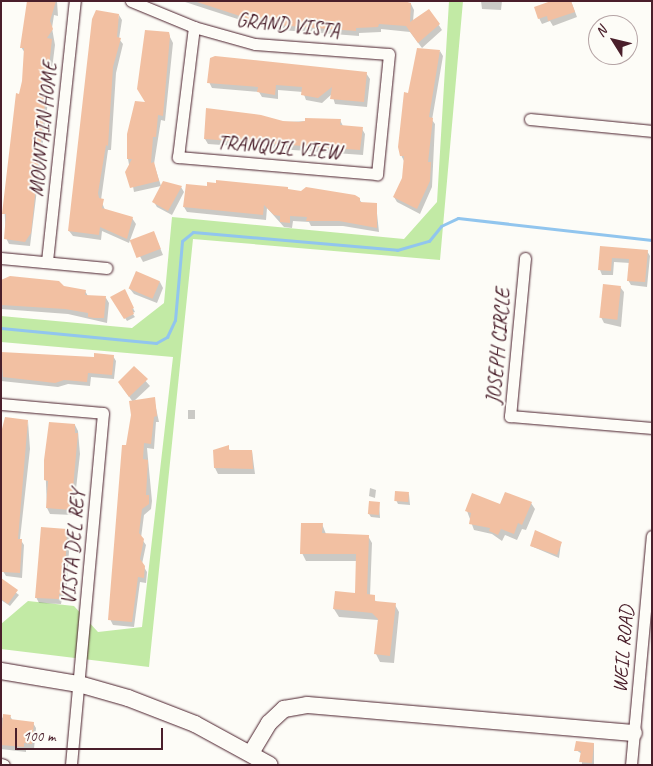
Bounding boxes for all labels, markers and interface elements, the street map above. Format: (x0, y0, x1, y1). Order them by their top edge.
street label: GRAND VISTA (235, 8, 341, 42)
north arrow (588, 15, 638, 65)
text: N (592, 23, 611, 40)
street label: MOUNTAIN HOME (24, 60, 62, 198)
street label: TRANQUIL VIEW (216, 130, 342, 164)
street label: JOSEPH CIRCLE (481, 287, 515, 405)
street label: VISTA DEL REY (56, 488, 90, 606)
street label: WEIL ROAD (607, 604, 639, 694)
scale bar (18, 718, 165, 750)
text: 100 m (23, 727, 55, 746)

